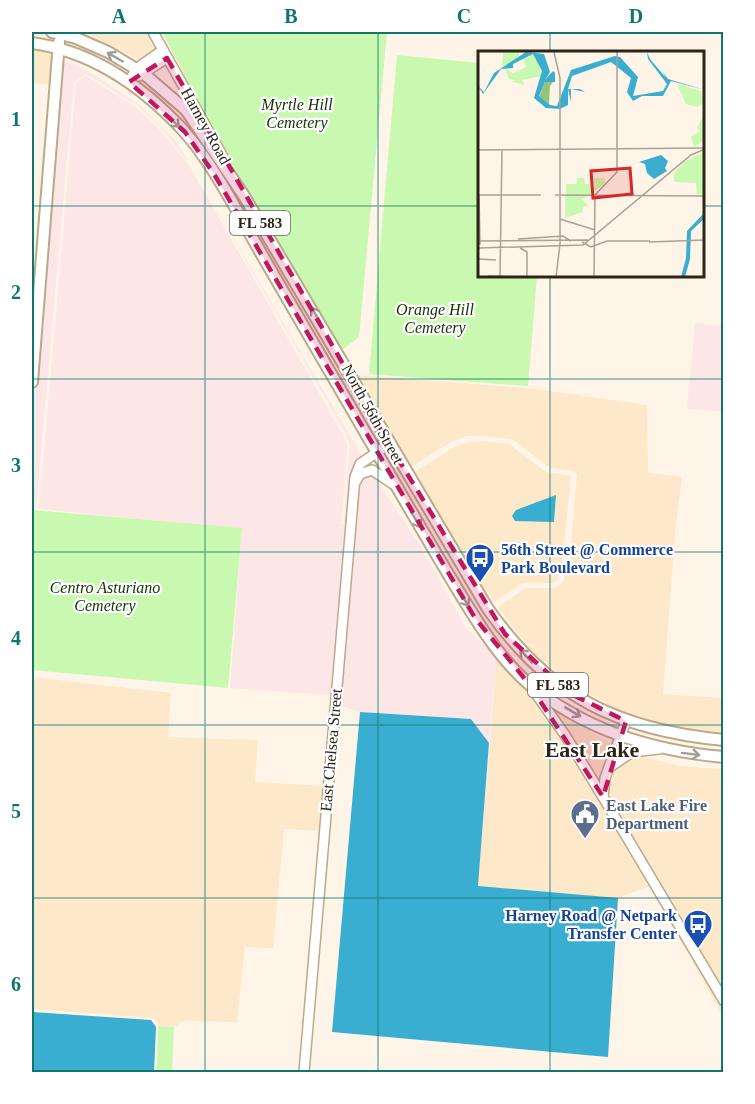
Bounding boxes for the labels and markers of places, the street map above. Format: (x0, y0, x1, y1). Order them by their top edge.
place label: 56th Street @ Commerce Park Boulevard (501, 541, 673, 576)
bus stop icon: 56th Street @ Commerce Park Boulevard (464, 542, 496, 584)
place label: East Lake Fire Department (606, 797, 707, 833)
public building icon: East Lake Fire Department (569, 798, 601, 840)
place label: Harney Road @ Netpark Transfer Center (505, 907, 677, 942)
bus stop icon: Harney Road @ Netpark Transfer Center (682, 908, 714, 950)

